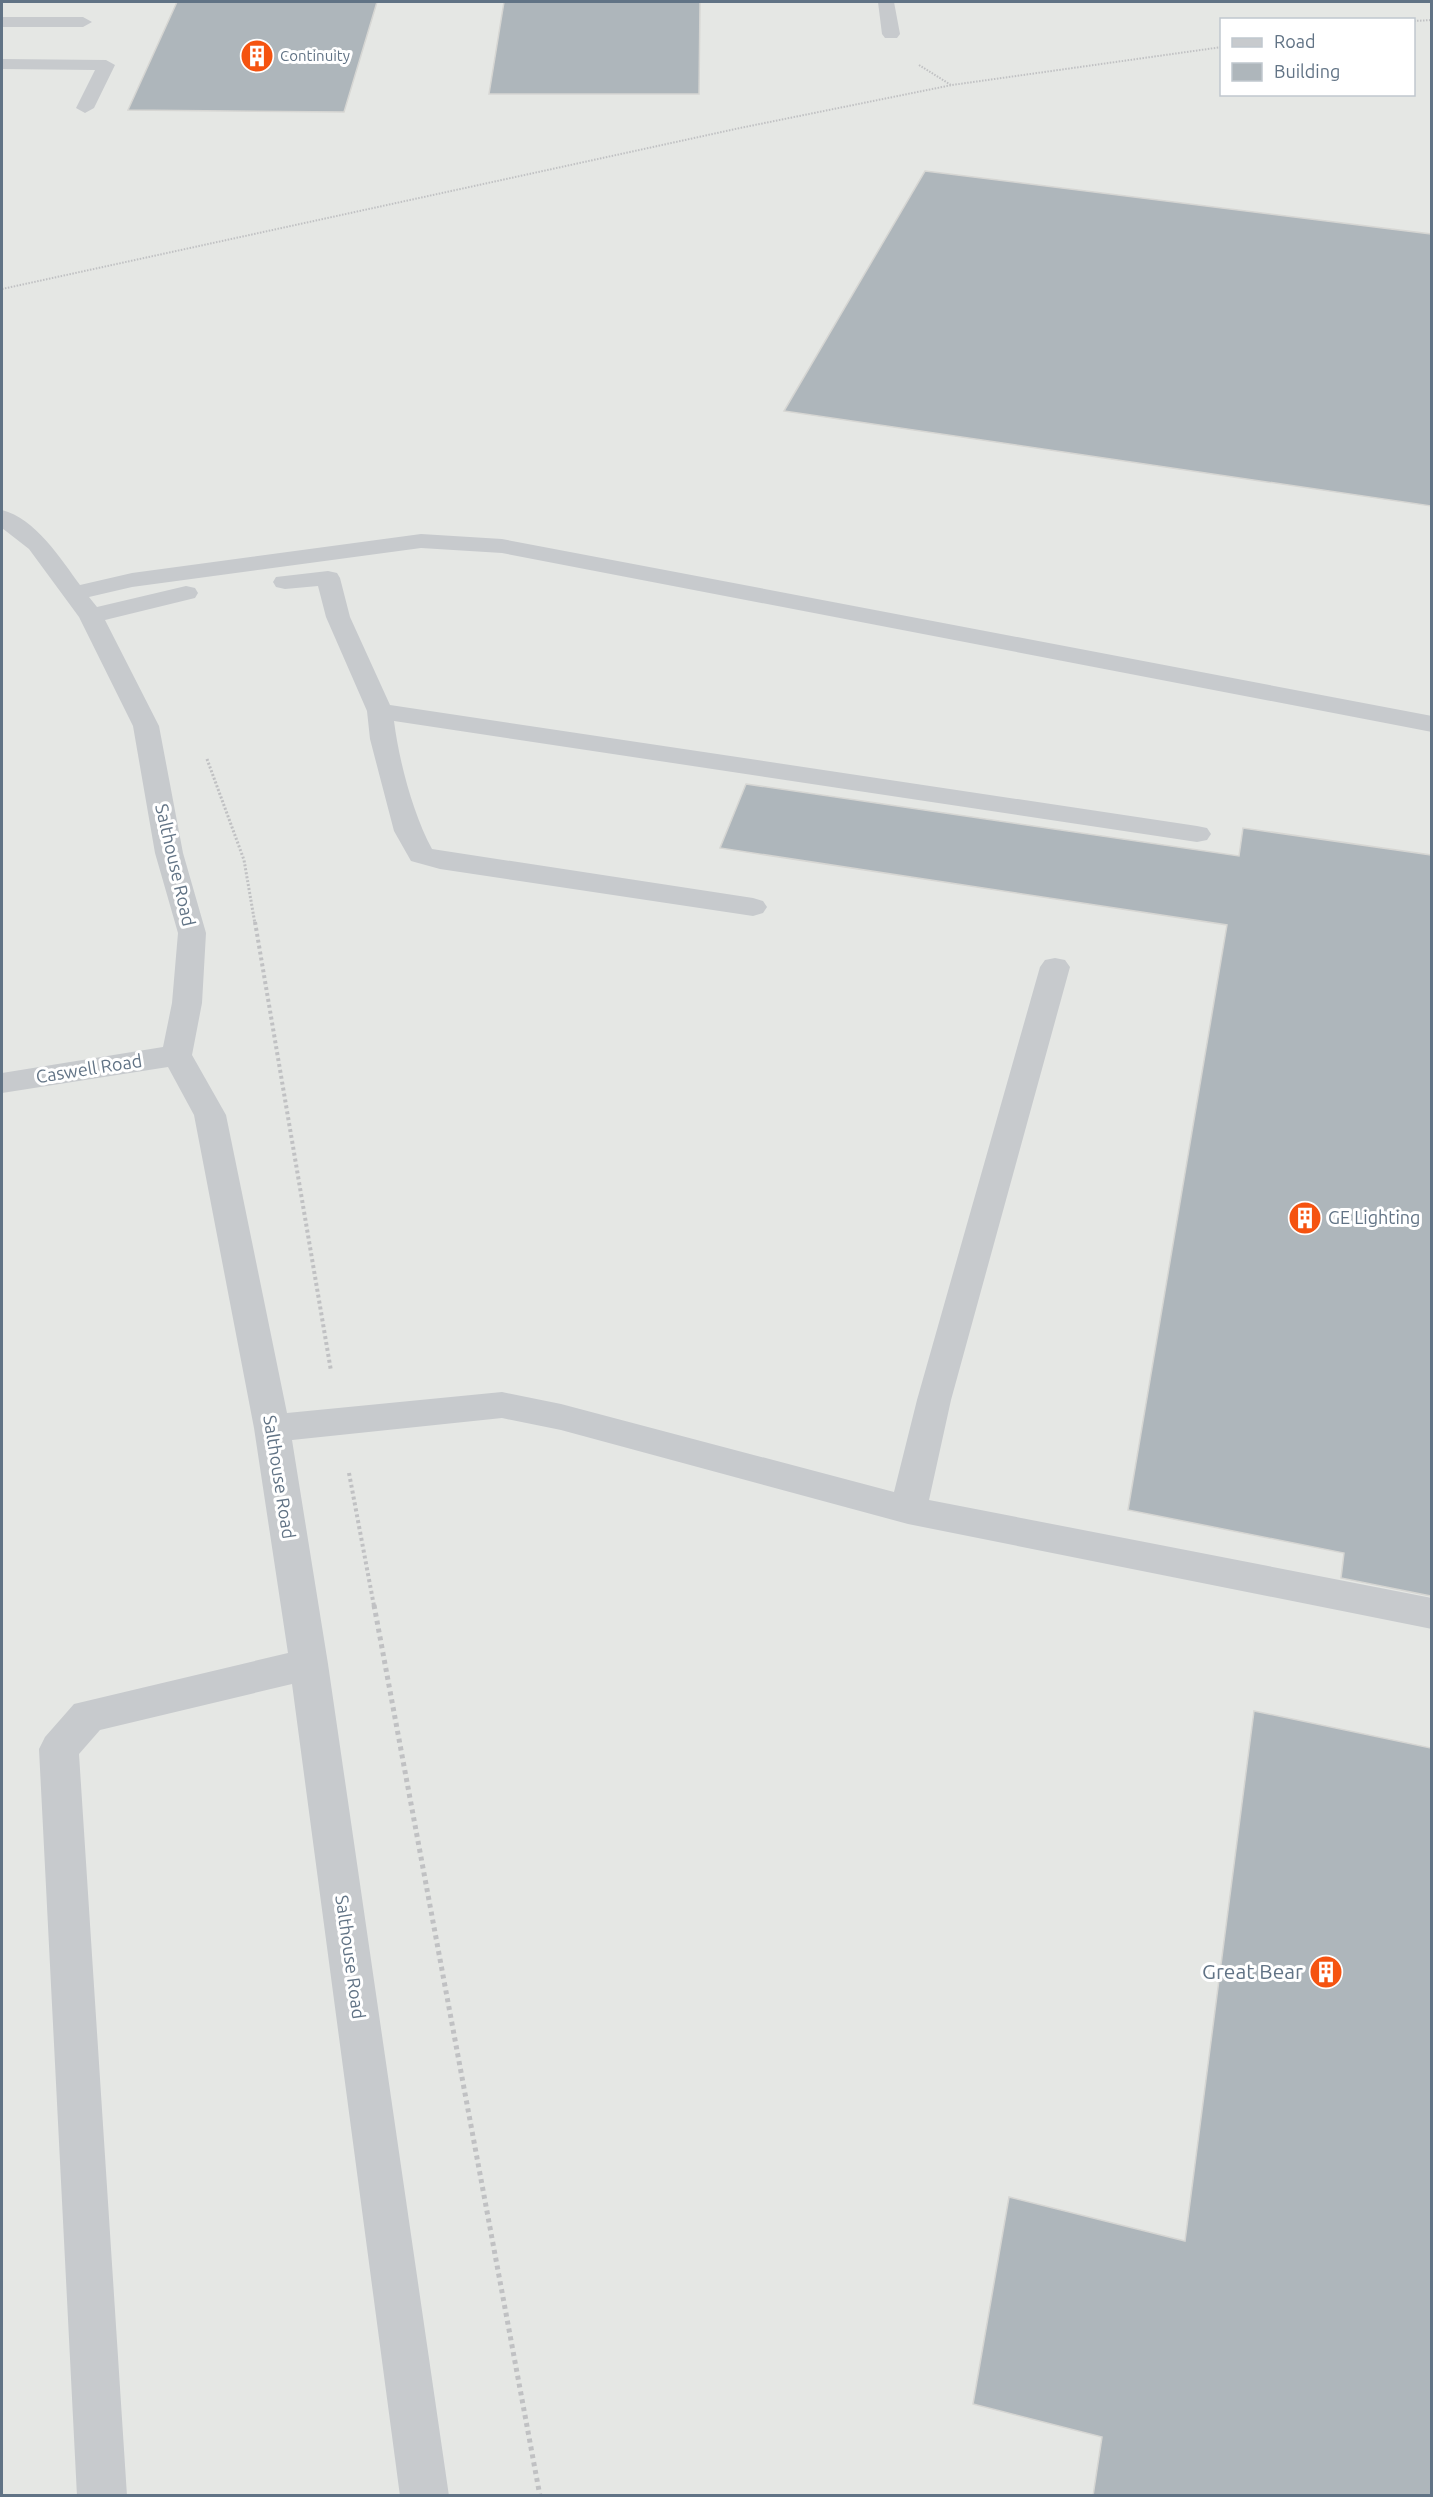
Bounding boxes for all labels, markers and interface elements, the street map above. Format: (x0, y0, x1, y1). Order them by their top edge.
legend (1220, 18, 1415, 96)
text: Road (1274, 31, 1316, 51)
building icon: Continuity (239, 38, 275, 74)
place label: Continuity (280, 47, 350, 64)
text: Building (1274, 61, 1340, 81)
street label: Salthouse Road (152, 802, 200, 928)
street label: Caswell Road (34, 1050, 143, 1086)
building icon: GE Lighting (1287, 1200, 1323, 1236)
place label: GE Lighting (1328, 1207, 1420, 1227)
street label: Salthouse Road (260, 1414, 300, 1540)
street label: Salthouse Road (332, 1894, 370, 2020)
building icon: Great Bear (1308, 1954, 1344, 1990)
place label: Great Bear (1202, 1959, 1303, 1983)

